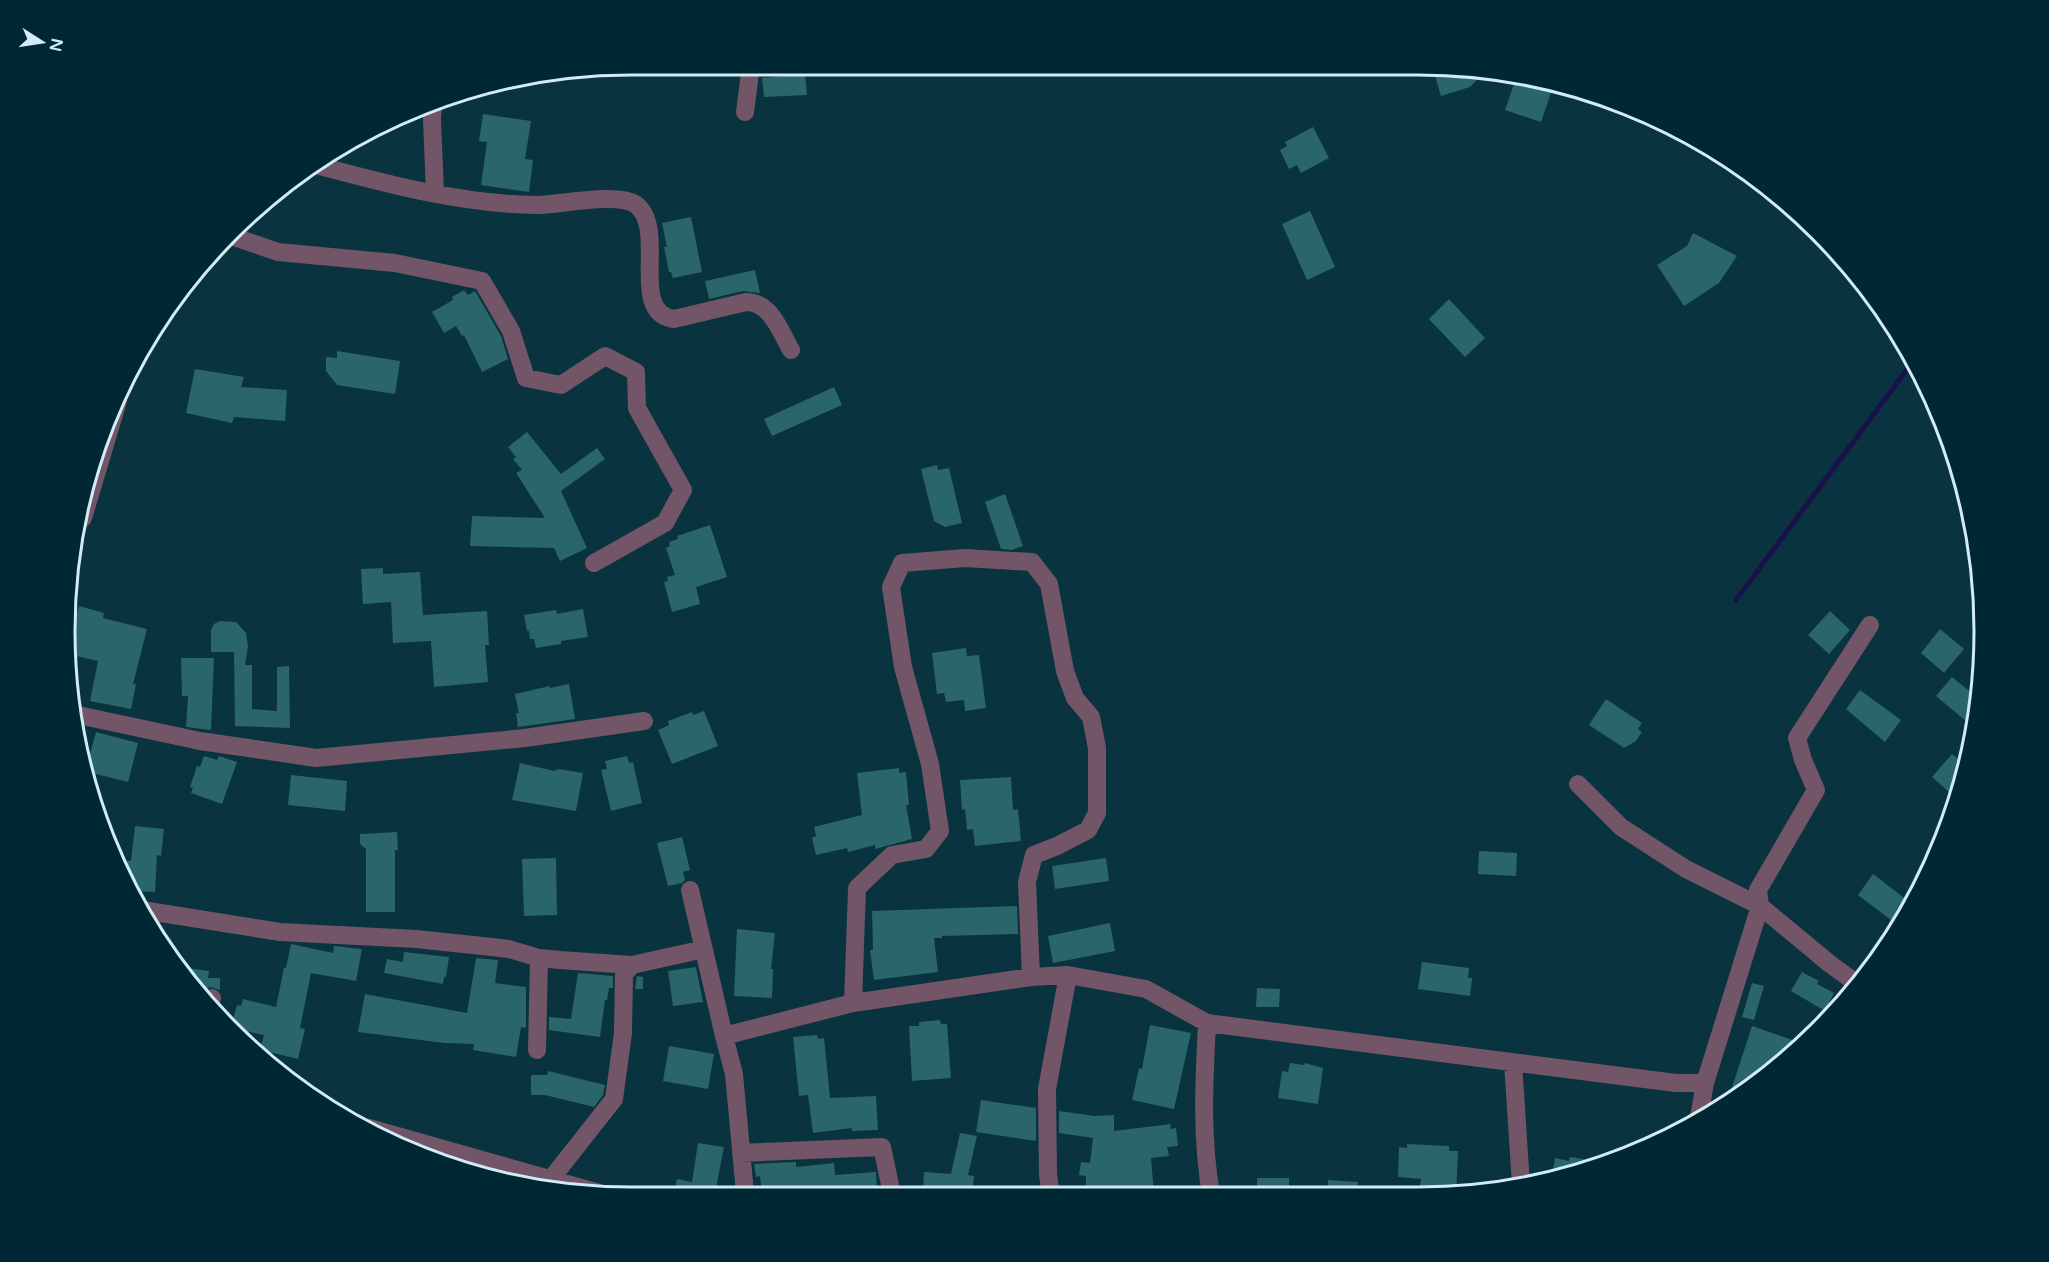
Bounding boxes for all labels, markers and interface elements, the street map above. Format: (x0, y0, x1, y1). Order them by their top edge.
north arrow (12, 12, 72, 72)
text: N (45, 37, 67, 53)

